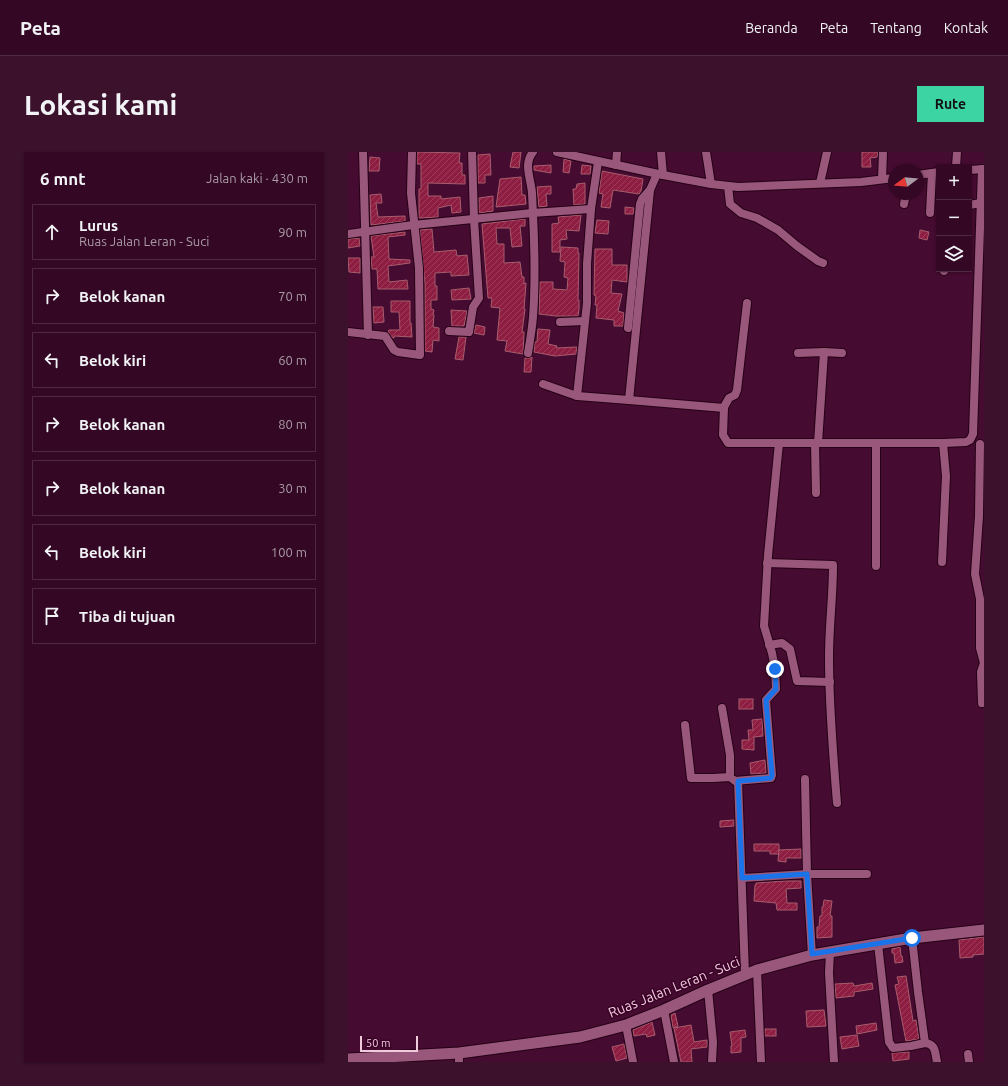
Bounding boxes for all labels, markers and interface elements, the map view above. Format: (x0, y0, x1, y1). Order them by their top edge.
text: Peta (20, 17, 61, 39)
text: Beranda (745, 20, 798, 36)
text: Peta (820, 20, 848, 36)
text: Tentang (870, 20, 922, 36)
text: Kontak (944, 20, 988, 36)
button: Rute (917, 86, 984, 122)
text: Lokasi kami (24, 89, 177, 120)
north arrow (888, 164, 924, 200)
map controls (936, 164, 972, 272)
button: + (936, 164, 972, 200)
text: 6 mnt (40, 169, 86, 188)
text: Jalan kaki · 430 m (206, 171, 308, 185)
button: − (936, 200, 972, 236)
text: Lurus (79, 217, 118, 234)
icon: ahead (41, 221, 63, 243)
text: 90 m (278, 225, 307, 239)
text: Ruas Jalan Leran - Suci (79, 234, 209, 248)
button: layers (936, 236, 972, 272)
icon: right (41, 285, 63, 307)
text: Belok kanan (79, 288, 165, 305)
text: 70 m (278, 289, 307, 303)
icon: left (41, 349, 63, 371)
text: Belok kiri (79, 352, 146, 369)
text: 60 m (278, 353, 307, 367)
icon: right (41, 413, 63, 435)
text: Belok kanan (79, 416, 165, 433)
text: 80 m (278, 417, 307, 431)
icon: right (41, 477, 63, 499)
text: Belok kanan (79, 480, 165, 497)
text: 30 m (278, 481, 307, 495)
icon: left (41, 541, 63, 563)
text: Belok kiri (79, 544, 146, 561)
text: 100 m (271, 545, 307, 559)
icon: arrive (41, 605, 63, 627)
text: Tiba di tujuan (79, 608, 175, 625)
route end (766, 660, 784, 678)
route start (903, 929, 921, 947)
street label: Ruas Jalan Leran - Suci (606, 953, 742, 1021)
scale bar (360, 1034, 418, 1053)
text: 50 m (366, 1037, 390, 1049)

